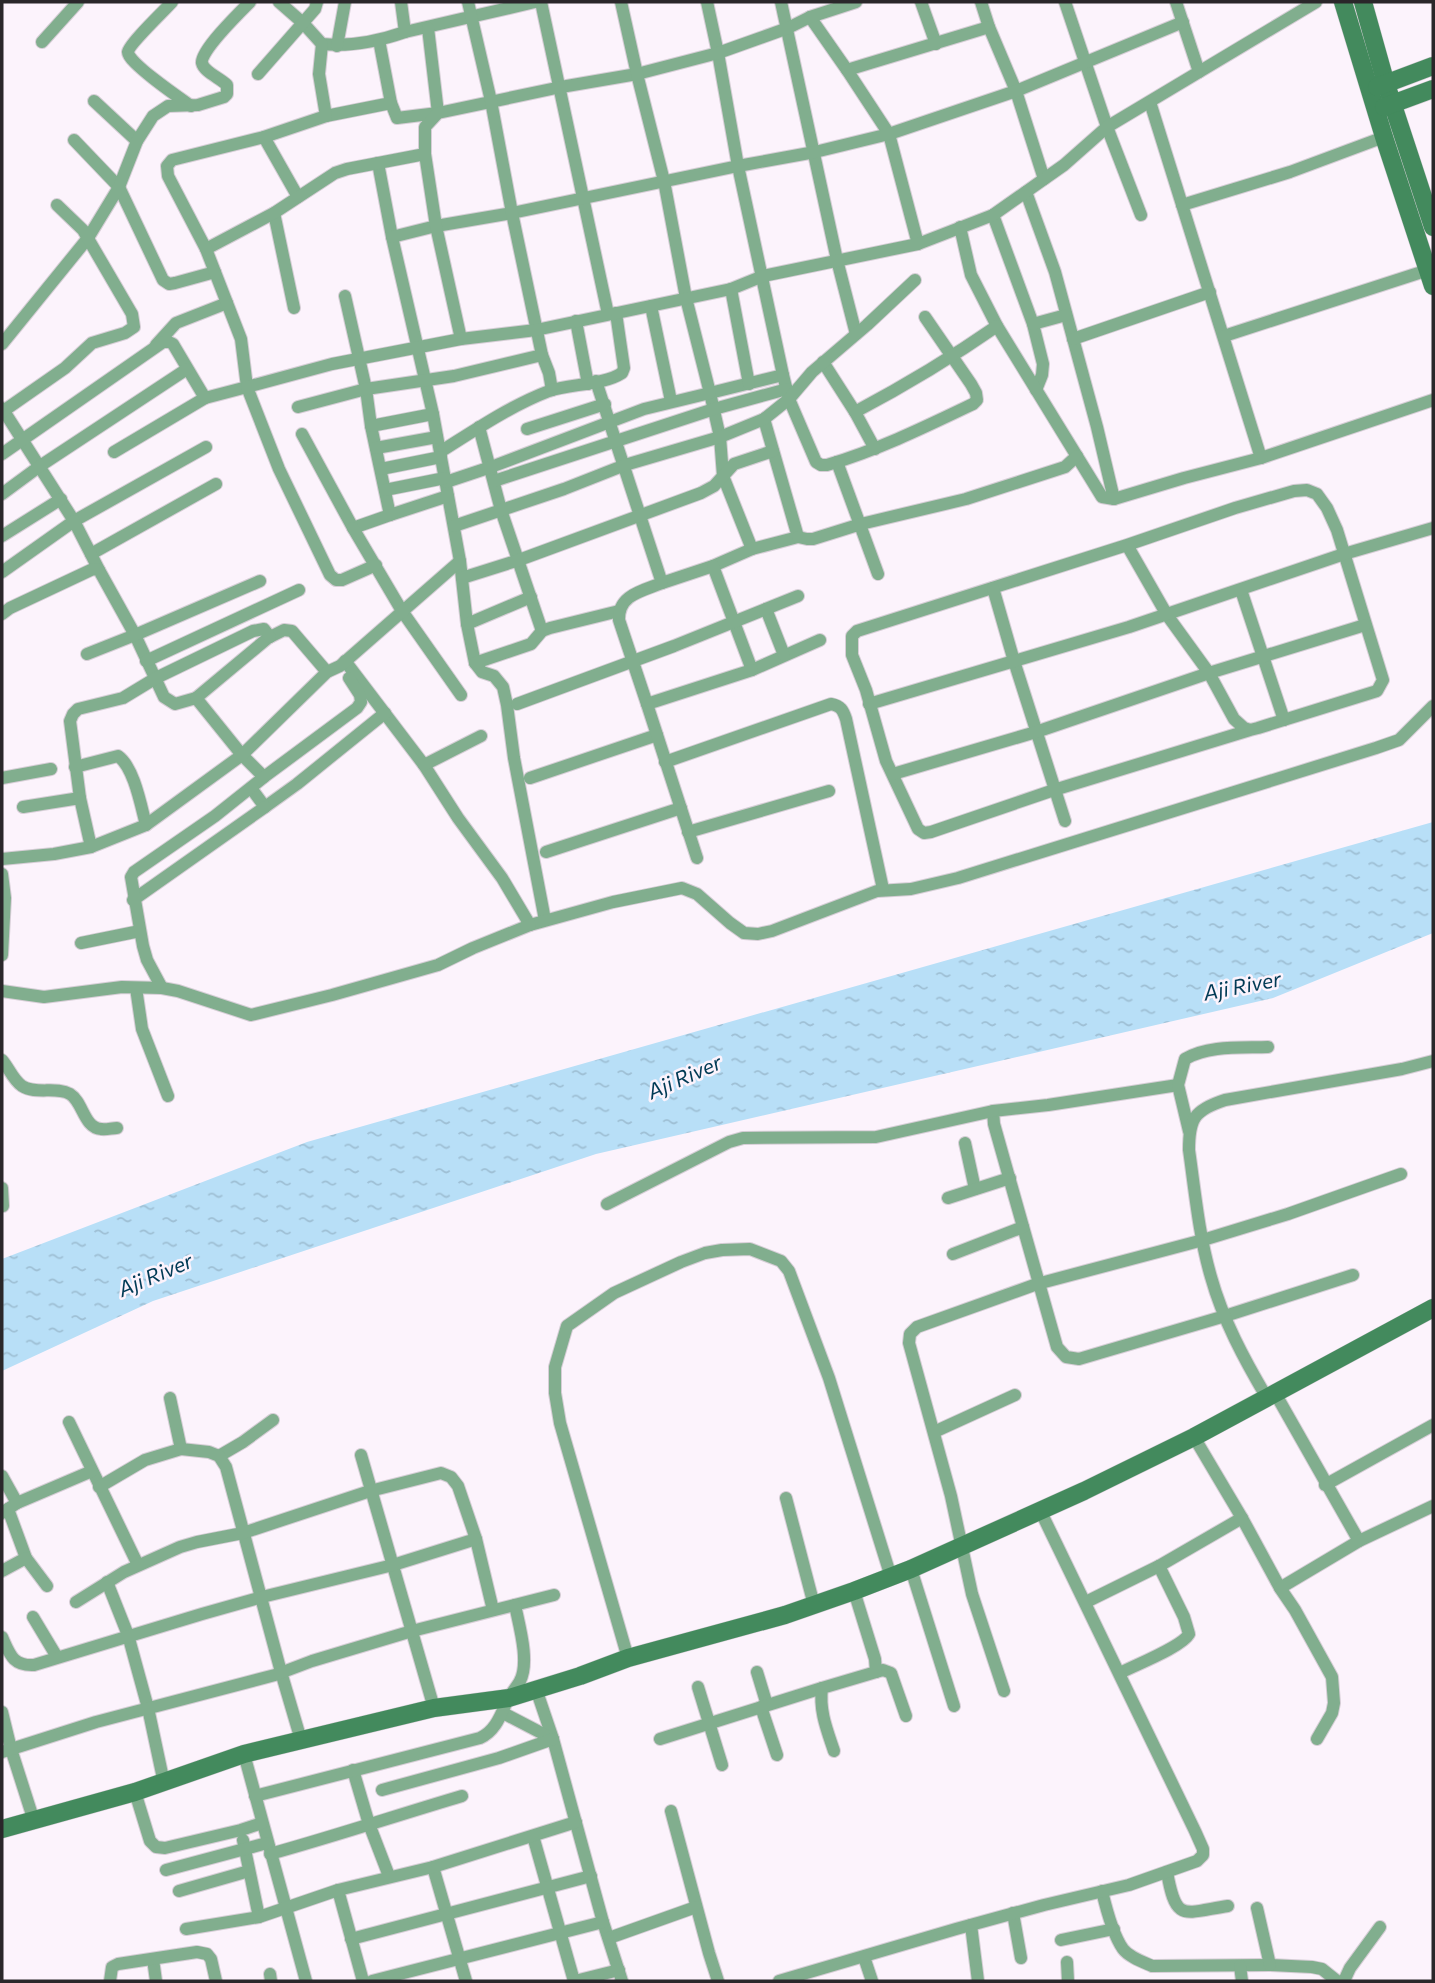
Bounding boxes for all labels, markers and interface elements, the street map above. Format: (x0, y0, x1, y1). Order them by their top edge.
water label: Aji River (1200, 965, 1284, 1005)
water label: Aji River (642, 1048, 726, 1104)
water label: Aji River (113, 1247, 197, 1301)

